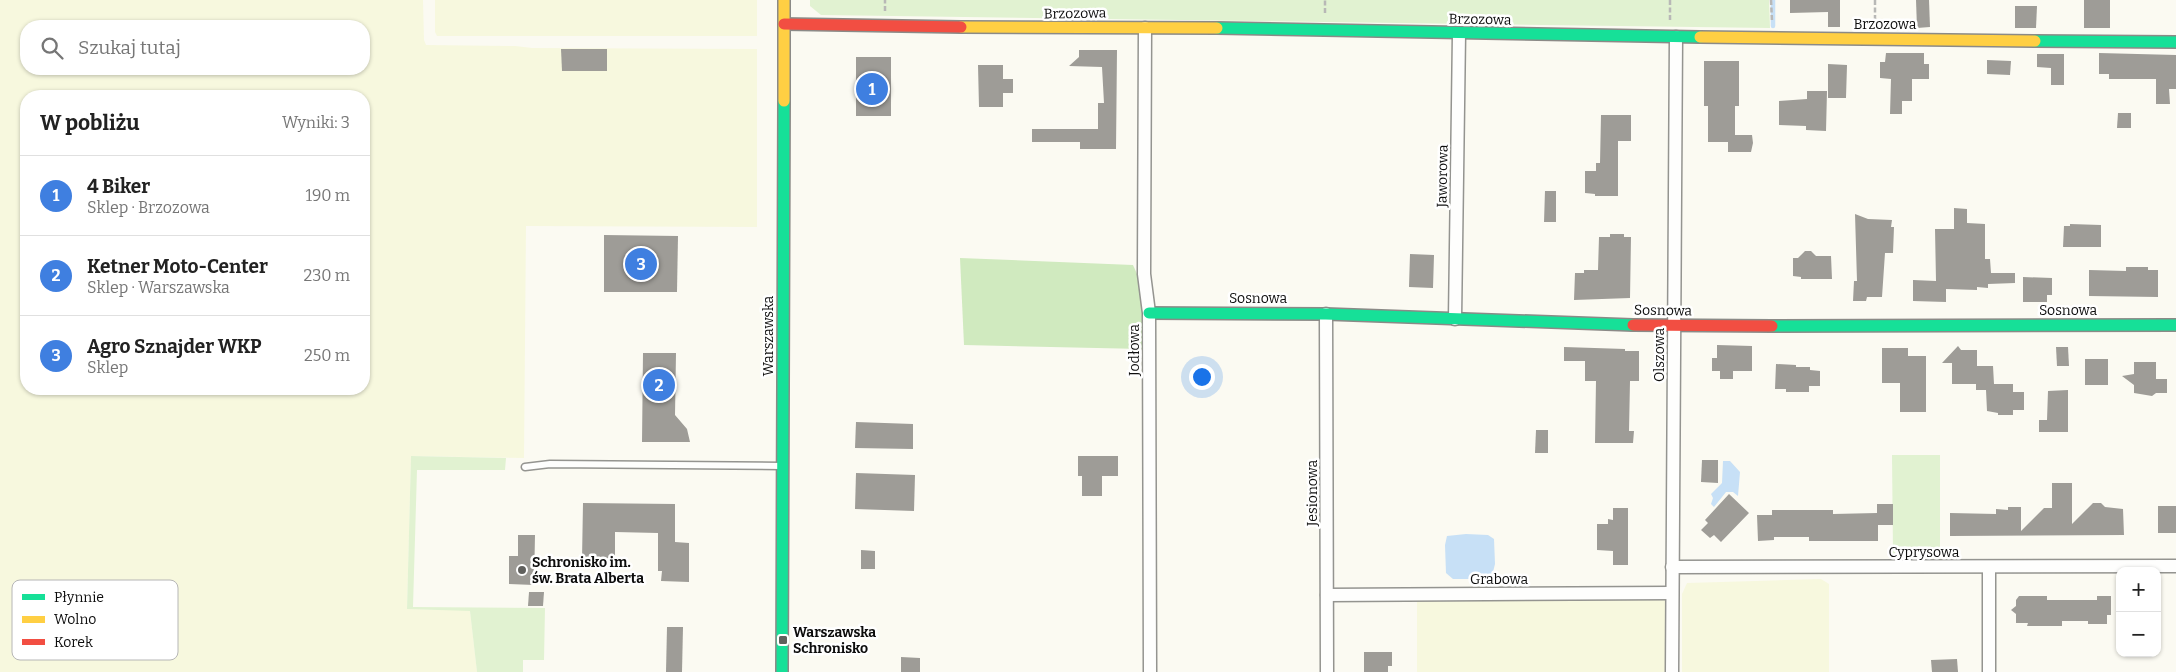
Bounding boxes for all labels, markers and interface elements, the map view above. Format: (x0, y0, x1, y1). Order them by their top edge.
street label: Brzozowa (1043, 4, 1107, 23)
street label: Brzozowa (1448, 10, 1512, 29)
street label: Brzozowa (1854, 16, 1917, 33)
search box (20, 20, 370, 75)
icon: search (38, 34, 66, 62)
text: Szukaj tutaj (78, 36, 181, 59)
pin: 1 (856, 70, 888, 108)
text: W pobliżu (40, 110, 140, 136)
text: Wyniki: 3 (282, 113, 350, 132)
street label: Jaworowa (1433, 144, 1452, 209)
text: 4 Biker (87, 175, 150, 198)
text: 1 (53, 186, 59, 205)
text: 190 m (305, 186, 350, 205)
text: Sklep · Brzozowa (87, 198, 210, 217)
pin: 3 (625, 245, 657, 283)
text: Ketner Moto-Center (87, 255, 268, 278)
text: 2 (51, 266, 61, 285)
text: 230 m (303, 266, 350, 285)
text: Sklep · Warszawska (87, 278, 230, 297)
street label: Sosnowa (1229, 290, 1287, 307)
street label: Warszawska (760, 296, 777, 376)
street label: Sosnowa (1634, 301, 1693, 320)
street label: Sosnowa (2039, 302, 2097, 319)
street label: Jodłowa (1126, 324, 1143, 377)
street label: Olszowa (1651, 328, 1668, 382)
text: Agro Sznajder WKP (87, 335, 262, 358)
text: 3 (51, 346, 61, 365)
text: 250 m (304, 346, 350, 365)
text: Sklep (87, 358, 128, 377)
your location (1189, 364, 1215, 390)
pin: 2 (643, 366, 675, 404)
street label: Jesionowa (1304, 460, 1321, 527)
street label: Cyprysowa (1889, 544, 1960, 561)
place label: Schronisko im. św. Brata Alberta (532, 554, 644, 587)
marker: Schronisko im. św. Brata Alberta (516, 564, 528, 576)
map controls (2116, 567, 2161, 657)
button: + (2116, 567, 2161, 612)
street label: Grabowa (1470, 571, 1528, 588)
legend (12, 580, 178, 660)
text: Płynnie (54, 589, 104, 606)
text: Wolno (54, 611, 96, 628)
button: − (2116, 612, 2161, 657)
place label: Warszawska Schronisko (793, 624, 876, 657)
text: Korek (54, 634, 93, 651)
marker: Warszawska Schronisko (777, 634, 789, 646)

